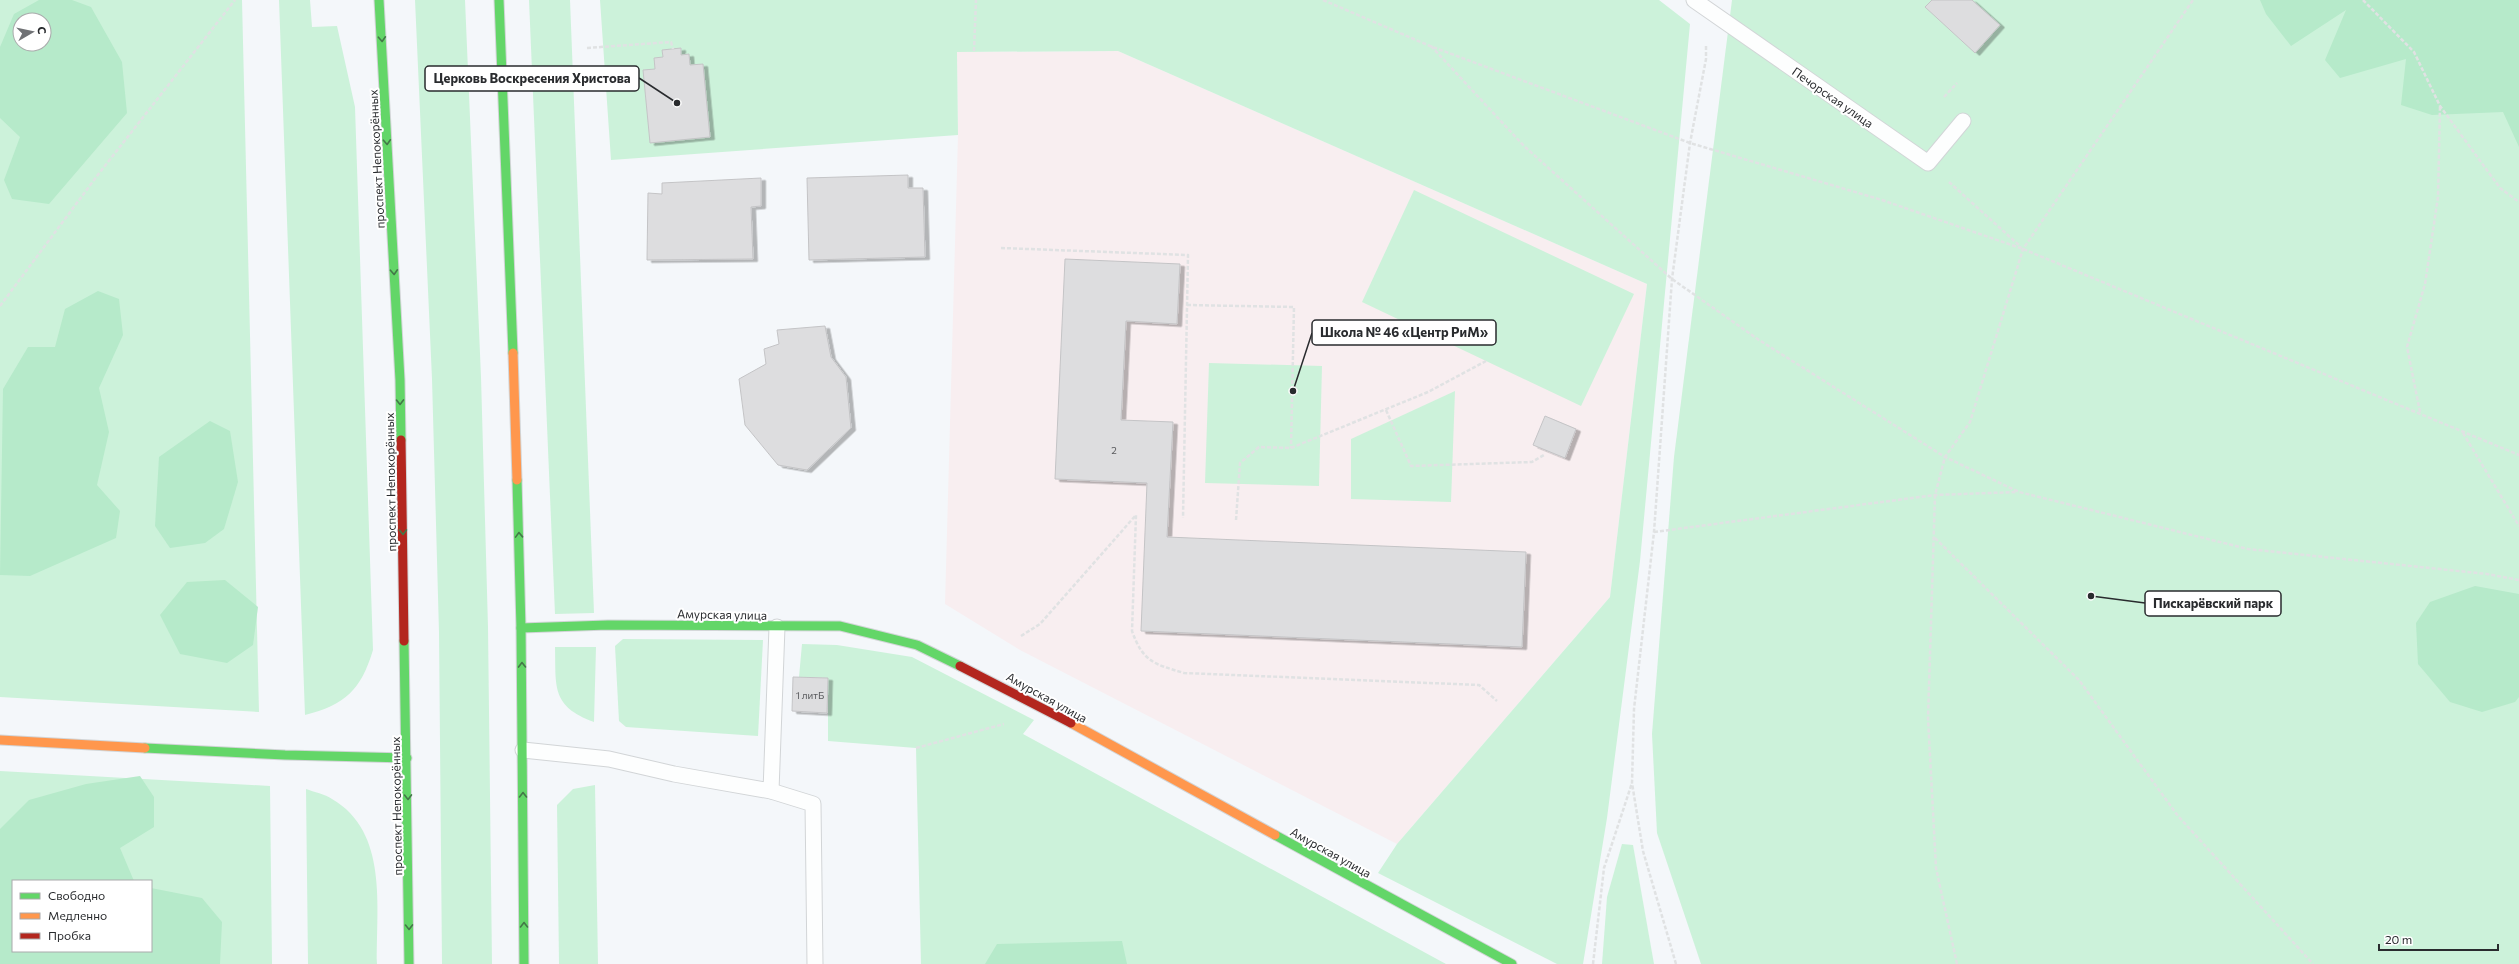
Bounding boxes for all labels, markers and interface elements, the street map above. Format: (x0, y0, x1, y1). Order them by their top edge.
north arrow (12, 12, 52, 52)
text: С (35, 26, 49, 36)
one-way arrow (377, 36, 386, 42)
street label: Печорская улица (1790, 64, 1876, 130)
callout: Церковь Воскресения Христова (425, 66, 639, 91)
text: Церковь Воскресения Христова (433, 70, 631, 86)
street label: проспект Непокорённых (365, 89, 387, 229)
one-way arrow (383, 139, 392, 145)
one-way arrow (390, 269, 399, 275)
callout: Школа № 46 «Центр РиМ» (1312, 320, 1496, 345)
text: Школа № 46 «Центр РиМ» (1320, 324, 1489, 340)
one-way arrow (396, 399, 405, 405)
street label: проспект Непокорённых (382, 412, 398, 552)
house number: 2 (1111, 444, 1117, 456)
one-way arrow (399, 529, 407, 535)
one-way arrow (515, 532, 523, 538)
callout: Пискарёвский парк (2145, 591, 2281, 616)
text: Пискарёвский парк (2153, 595, 2274, 611)
street label: Амурская улица (677, 606, 767, 622)
one-way arrow (518, 662, 526, 668)
street label: Амурская улица (1004, 669, 1090, 725)
house number: 1 литБ (796, 689, 824, 701)
street label: проспект Непокорённых (388, 736, 404, 876)
one-way arrow (519, 792, 527, 798)
one-way arrow (404, 794, 412, 800)
street label: Амурская улица (1288, 824, 1374, 880)
legend (12, 880, 152, 952)
text: Свободно (48, 888, 105, 902)
text: Медленно (48, 908, 107, 922)
one-way arrow (520, 922, 528, 928)
one-way arrow (405, 924, 413, 930)
scale bar (2379, 926, 2498, 952)
text: Пробка (48, 928, 91, 942)
text: 20 m (2385, 932, 2412, 946)

